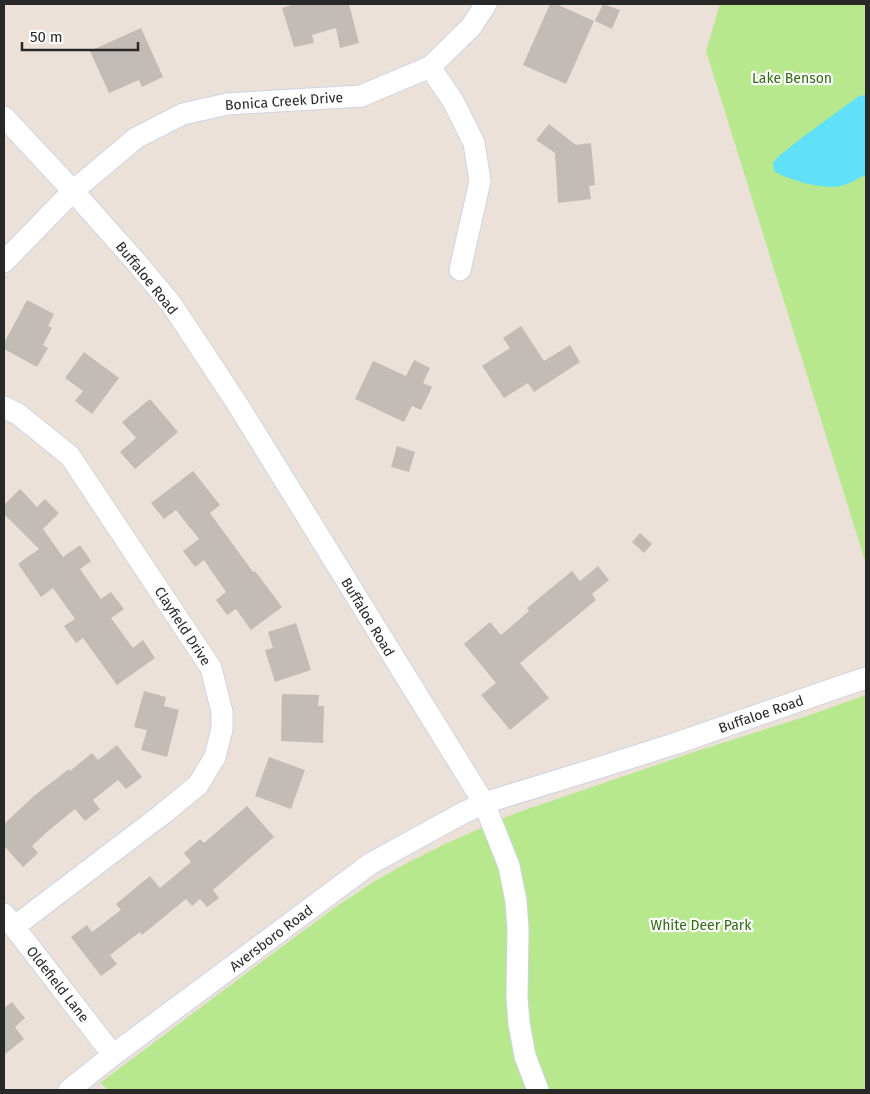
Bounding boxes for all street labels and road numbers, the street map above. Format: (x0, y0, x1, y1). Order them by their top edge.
street label: Bonica Creek Drive (224, 89, 344, 114)
street label: Buffaloe Road (112, 238, 181, 318)
street label: Buffaloe Road (337, 575, 398, 660)
street label: Clayfield Drive (151, 584, 214, 669)
street label: Buffaloe Road (716, 692, 806, 737)
street label: Aversboro Road (226, 902, 316, 975)
street label: Oldefield Lane (23, 943, 93, 1026)

